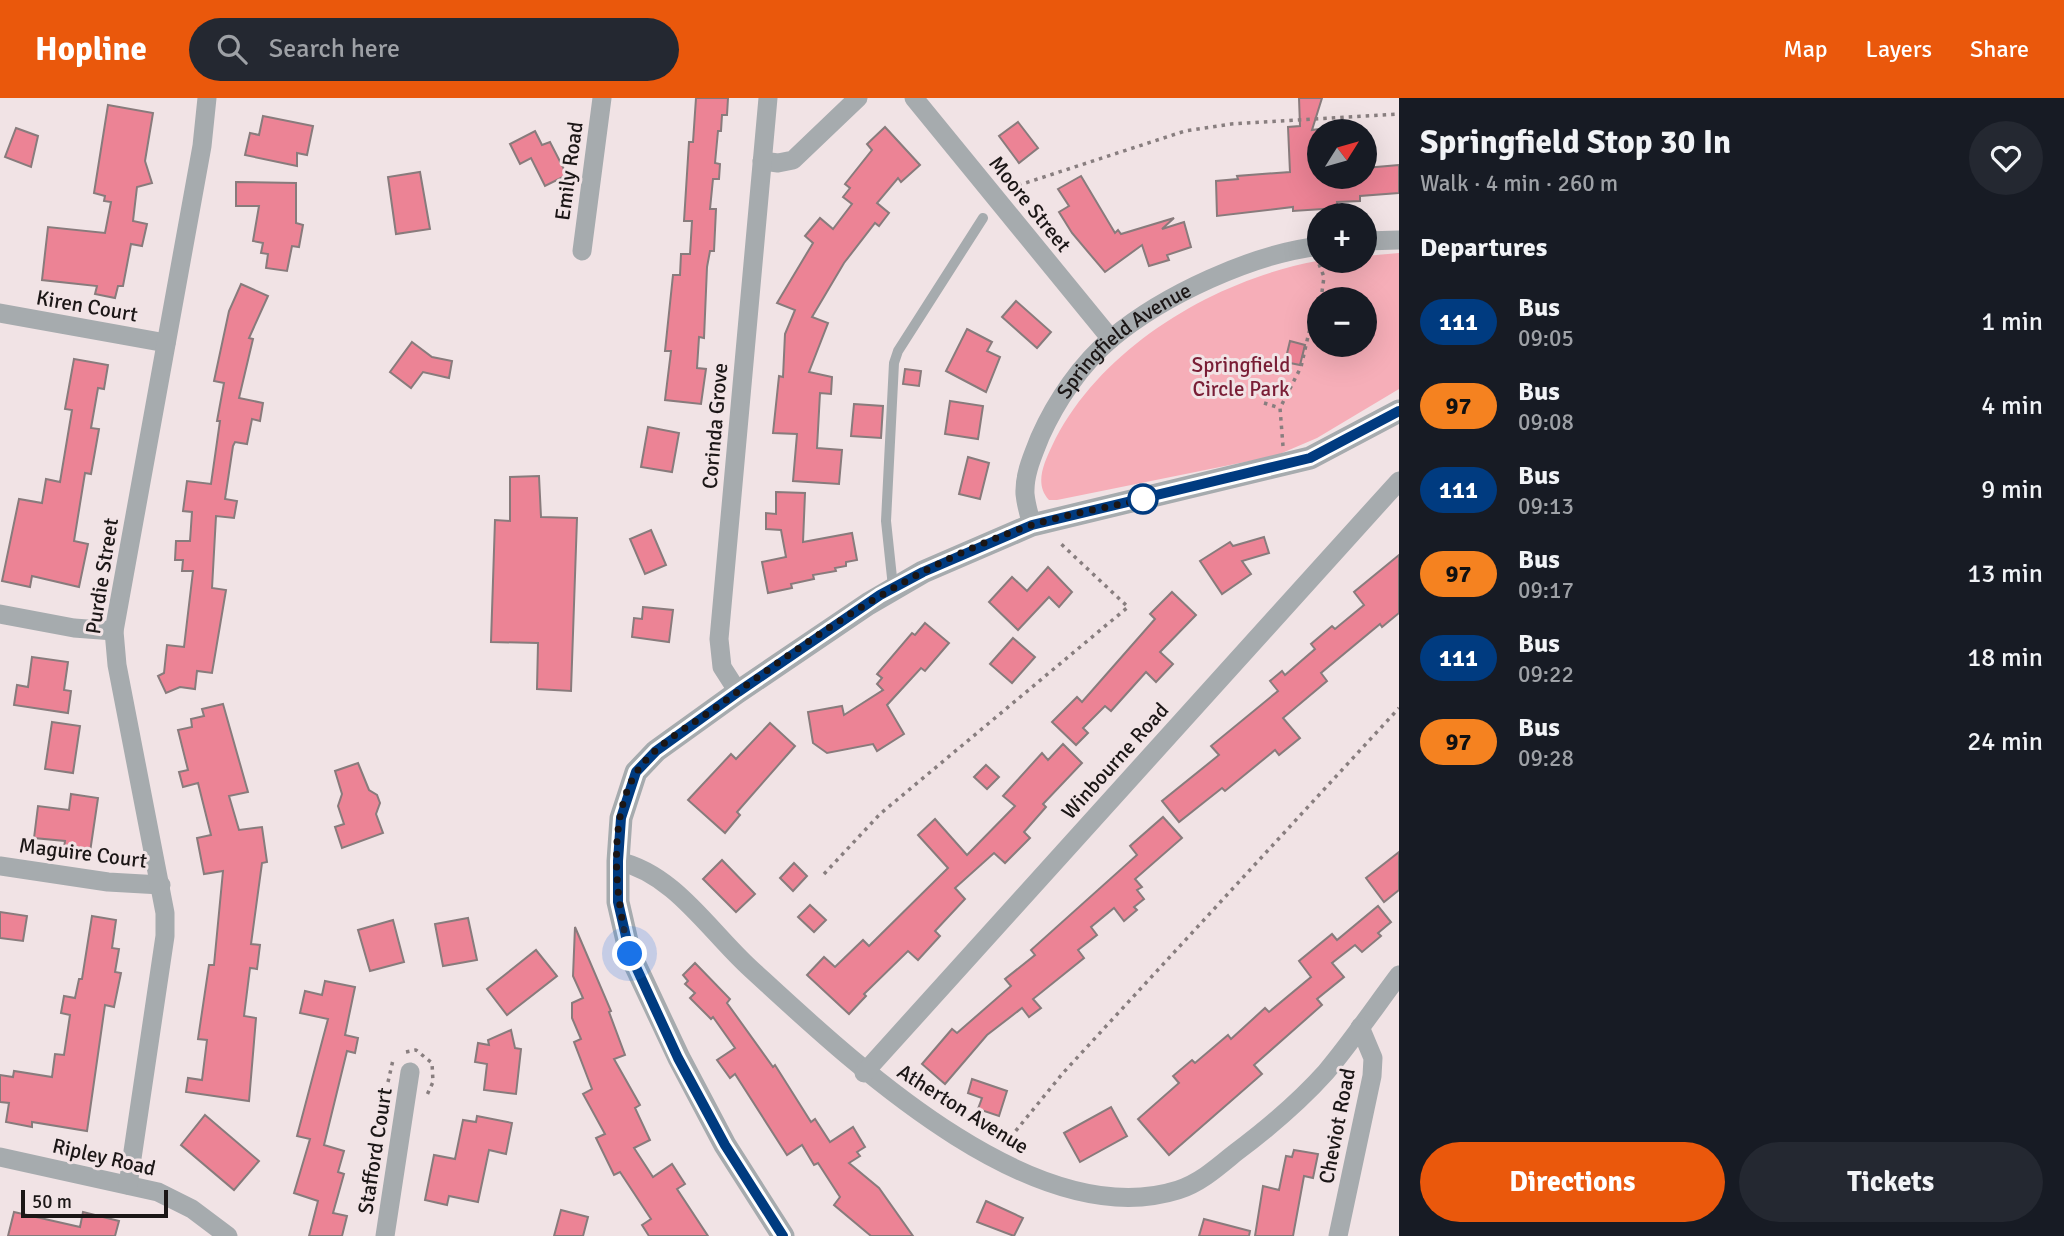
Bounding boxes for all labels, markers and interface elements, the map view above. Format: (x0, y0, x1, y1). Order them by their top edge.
search box (189, 18, 679, 81)
text: Hopline (35, 29, 147, 70)
icon: search (213, 30, 251, 68)
text: Search here (269, 33, 400, 65)
text: Map (1783, 34, 1828, 64)
text: Layers (1866, 34, 1932, 64)
text: Share (1970, 34, 2029, 64)
north arrow (1307, 119, 1377, 189)
map controls (1307, 119, 1377, 357)
street label: Emily Road (549, 120, 589, 222)
button: heart (1969, 121, 2043, 195)
text: Springfield Stop 30 In (1420, 122, 1731, 163)
street label: Moore Street (983, 151, 1077, 257)
text: Walk · 4 min · 260 m (1420, 169, 1618, 198)
button: + (1307, 203, 1377, 273)
text: Departures (1420, 232, 1547, 264)
street label: Springfield Avenue (1051, 277, 1195, 404)
street label: Kiren Court (34, 284, 140, 328)
button: − (1307, 287, 1377, 357)
text: Bus (1518, 292, 1560, 324)
text: 1 min (1981, 306, 2043, 338)
text: 111 (1439, 307, 1478, 337)
text: 09:05 (1518, 324, 1574, 353)
park label: Springfield Circle Park (1192, 352, 1291, 402)
street label: Corinda Grove (697, 362, 733, 490)
text: Bus (1518, 376, 1560, 408)
text: 4 min (1981, 390, 2043, 422)
text: 97 (1446, 391, 1471, 421)
text: 09:08 (1518, 408, 1574, 437)
text: Bus (1518, 460, 1560, 492)
text: 9 min (1981, 474, 2043, 506)
text: 111 (1439, 475, 1478, 505)
unlabelled marker (1128, 484, 1158, 514)
text: 09:13 (1518, 492, 1574, 521)
street label: Purdie Street (80, 516, 124, 636)
text: Bus (1518, 544, 1560, 576)
text: 13 min (1967, 558, 2043, 590)
text: 97 (1446, 559, 1471, 589)
text: 09:17 (1518, 576, 1574, 605)
text: Bus (1518, 628, 1560, 660)
text: 18 min (1967, 642, 2043, 674)
text: 111 (1439, 643, 1478, 673)
text: 09:22 (1518, 660, 1574, 689)
street label: Winbourne Road (1056, 697, 1174, 825)
text: Bus (1518, 712, 1560, 744)
text: 24 min (1967, 726, 2043, 758)
text: 97 (1446, 727, 1471, 757)
text: 09:28 (1518, 744, 1574, 773)
street label: Maguire Court (18, 832, 148, 874)
your location (612, 936, 647, 971)
street label: Atherton Avenue (893, 1058, 1033, 1160)
street label: Cheviot Road (1313, 1066, 1361, 1186)
street label: Stafford Court (352, 1086, 398, 1216)
street label: Ripley Road (50, 1133, 158, 1181)
button: Directions (1420, 1142, 1725, 1222)
button: Tickets (1739, 1142, 2043, 1222)
scale bar (21, 1187, 168, 1219)
text: 50 m (32, 1190, 72, 1214)

